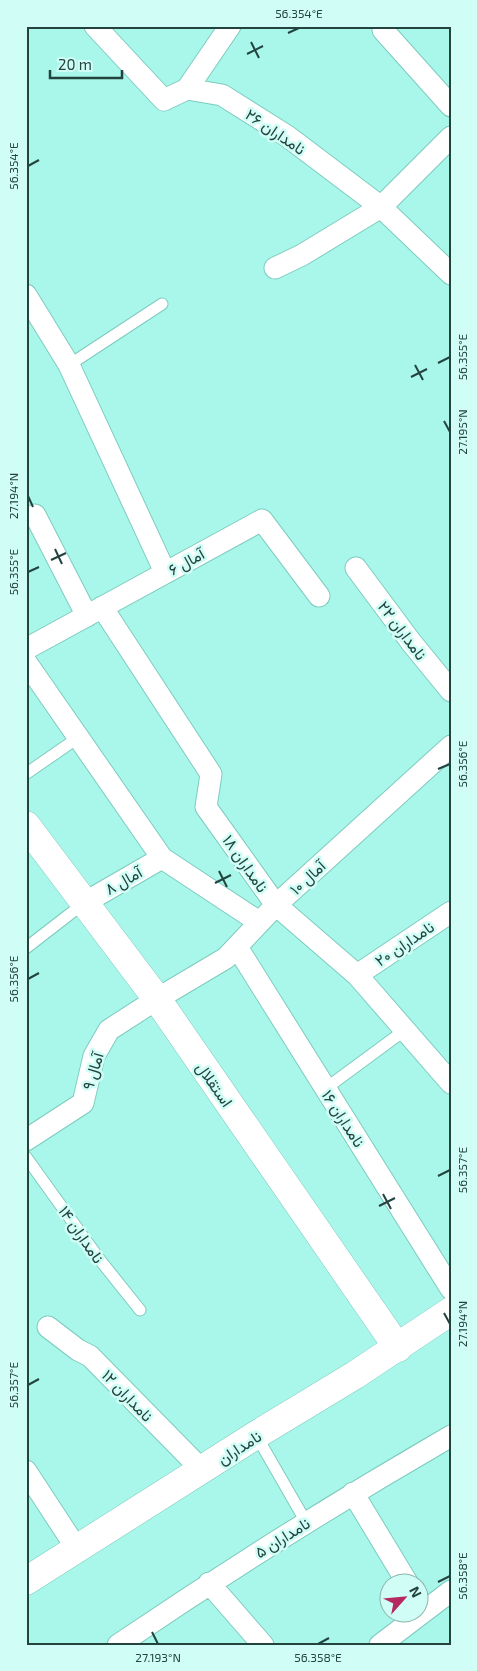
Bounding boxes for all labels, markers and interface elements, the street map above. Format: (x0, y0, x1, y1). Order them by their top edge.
text: 56.354°E (275, 6, 323, 20)
scale bar (50, 48, 122, 80)
text: 20 m (58, 55, 92, 73)
street label: نامداران ۲۶ (241, 104, 310, 160)
text: 56.354°E (6, 142, 20, 190)
text: 56.355°E (455, 333, 469, 380)
text: 27.195°N (455, 409, 469, 455)
text: 27.194°N (6, 473, 20, 519)
street label: آمال ۶ (165, 543, 209, 579)
text: 56.355°E (6, 548, 20, 595)
street label: نامداران ۲۲ (373, 597, 431, 664)
text: 56.356°E (455, 740, 469, 788)
street label: نامداران ۱۸ (218, 830, 273, 897)
street label: آمال ۱۰ (285, 855, 330, 899)
street label: آمال ۸ (101, 861, 147, 899)
street label: نامداران ۲۰ (371, 916, 438, 971)
text: 56.356°E (6, 955, 20, 1003)
street label: آمال ۹ (77, 1049, 108, 1092)
street label: استقلال (192, 1058, 237, 1111)
street label: نامداران ۱۶ (317, 1086, 370, 1151)
text: 56.357°E (455, 1147, 469, 1193)
street label: نامداران ۱۴ (54, 1202, 109, 1268)
text: 27.194°N (455, 1301, 469, 1347)
text: 56.357°E (6, 1362, 20, 1408)
street label: نامداران ۱۲ (97, 1365, 157, 1426)
street label: نامداران (214, 1426, 266, 1470)
street label: نامداران ۵ (251, 1513, 314, 1563)
text: 56.358°E (455, 1552, 469, 1600)
north arrow (380, 1574, 430, 1624)
text: N (406, 1584, 426, 1600)
text: 27.193°N (135, 1650, 181, 1664)
text: 56.358°E (294, 1650, 342, 1664)

